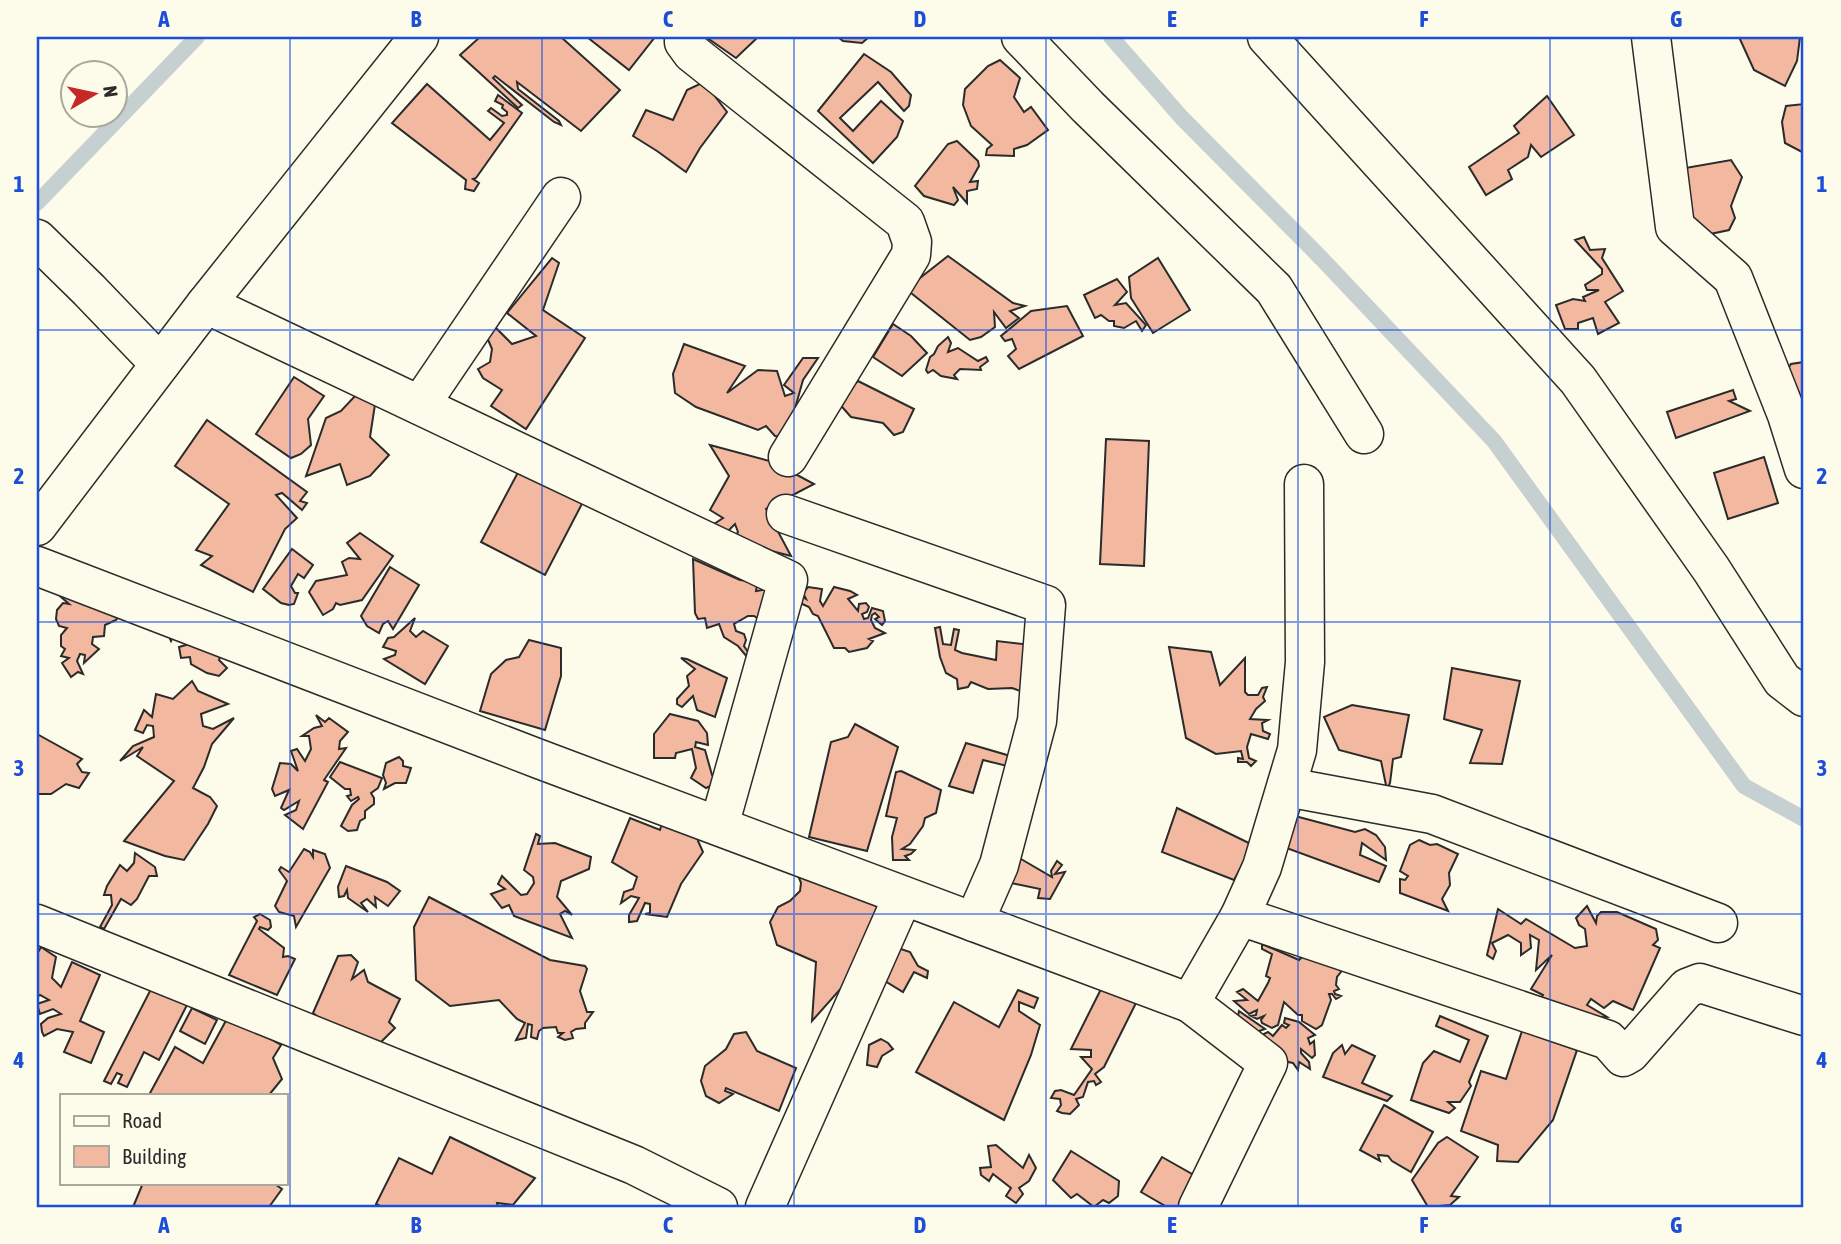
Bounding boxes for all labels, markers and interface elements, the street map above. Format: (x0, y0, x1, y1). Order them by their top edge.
text: A (157, 6, 170, 32)
text: B (411, 6, 422, 32)
text: C (663, 6, 674, 32)
text: D (914, 6, 927, 32)
text: E (1167, 6, 1177, 32)
text: F (1419, 6, 1429, 32)
text: G (1670, 6, 1682, 32)
north arrow (60, 60, 130, 130)
text: N (99, 84, 123, 99)
text: 1 (14, 171, 25, 197)
text: 1 (1817, 171, 1828, 197)
text: 2 (14, 463, 24, 489)
text: 2 (1817, 463, 1827, 489)
text: 3 (14, 755, 24, 781)
text: 3 (1817, 755, 1827, 781)
text: 4 (13, 1047, 25, 1073)
text: 4 (1816, 1047, 1828, 1073)
legend (60, 1094, 287, 1184)
text: Road (122, 1108, 162, 1132)
text: Building (122, 1144, 186, 1168)
text: A (157, 1212, 170, 1238)
text: B (411, 1212, 422, 1238)
text: C (663, 1212, 674, 1238)
text: D (914, 1212, 927, 1238)
text: E (1167, 1212, 1177, 1238)
text: F (1419, 1212, 1429, 1238)
text: G (1670, 1212, 1682, 1238)

